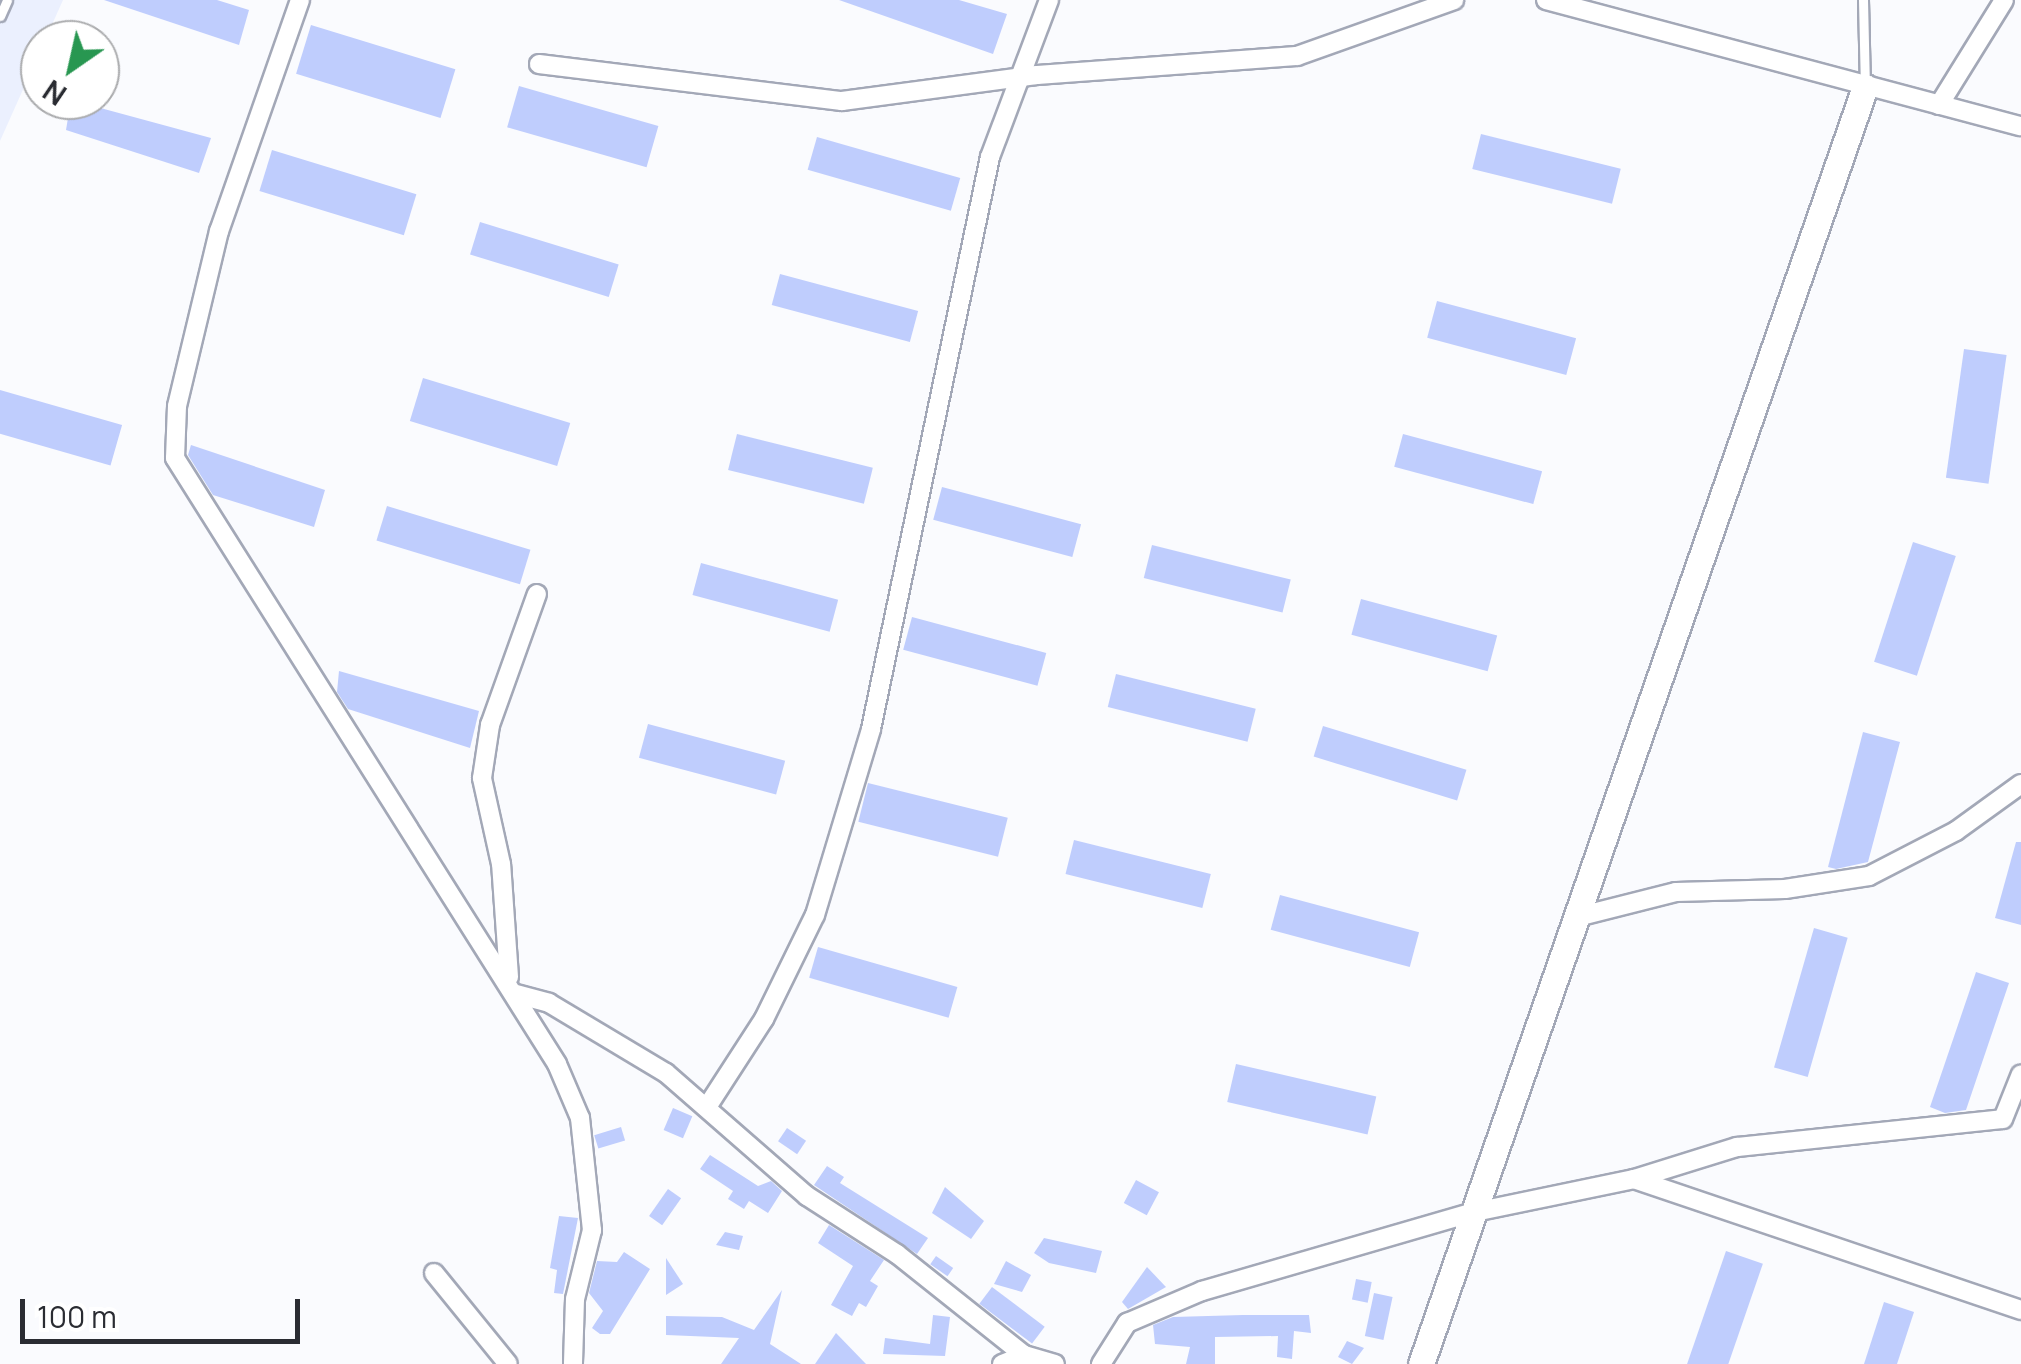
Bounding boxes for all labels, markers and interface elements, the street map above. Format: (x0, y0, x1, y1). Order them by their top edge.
north arrow (20, 20, 120, 120)
text: N (35, 72, 73, 115)
scale bar (25, 1279, 305, 1341)
text: 100 m (37, 1296, 117, 1337)

